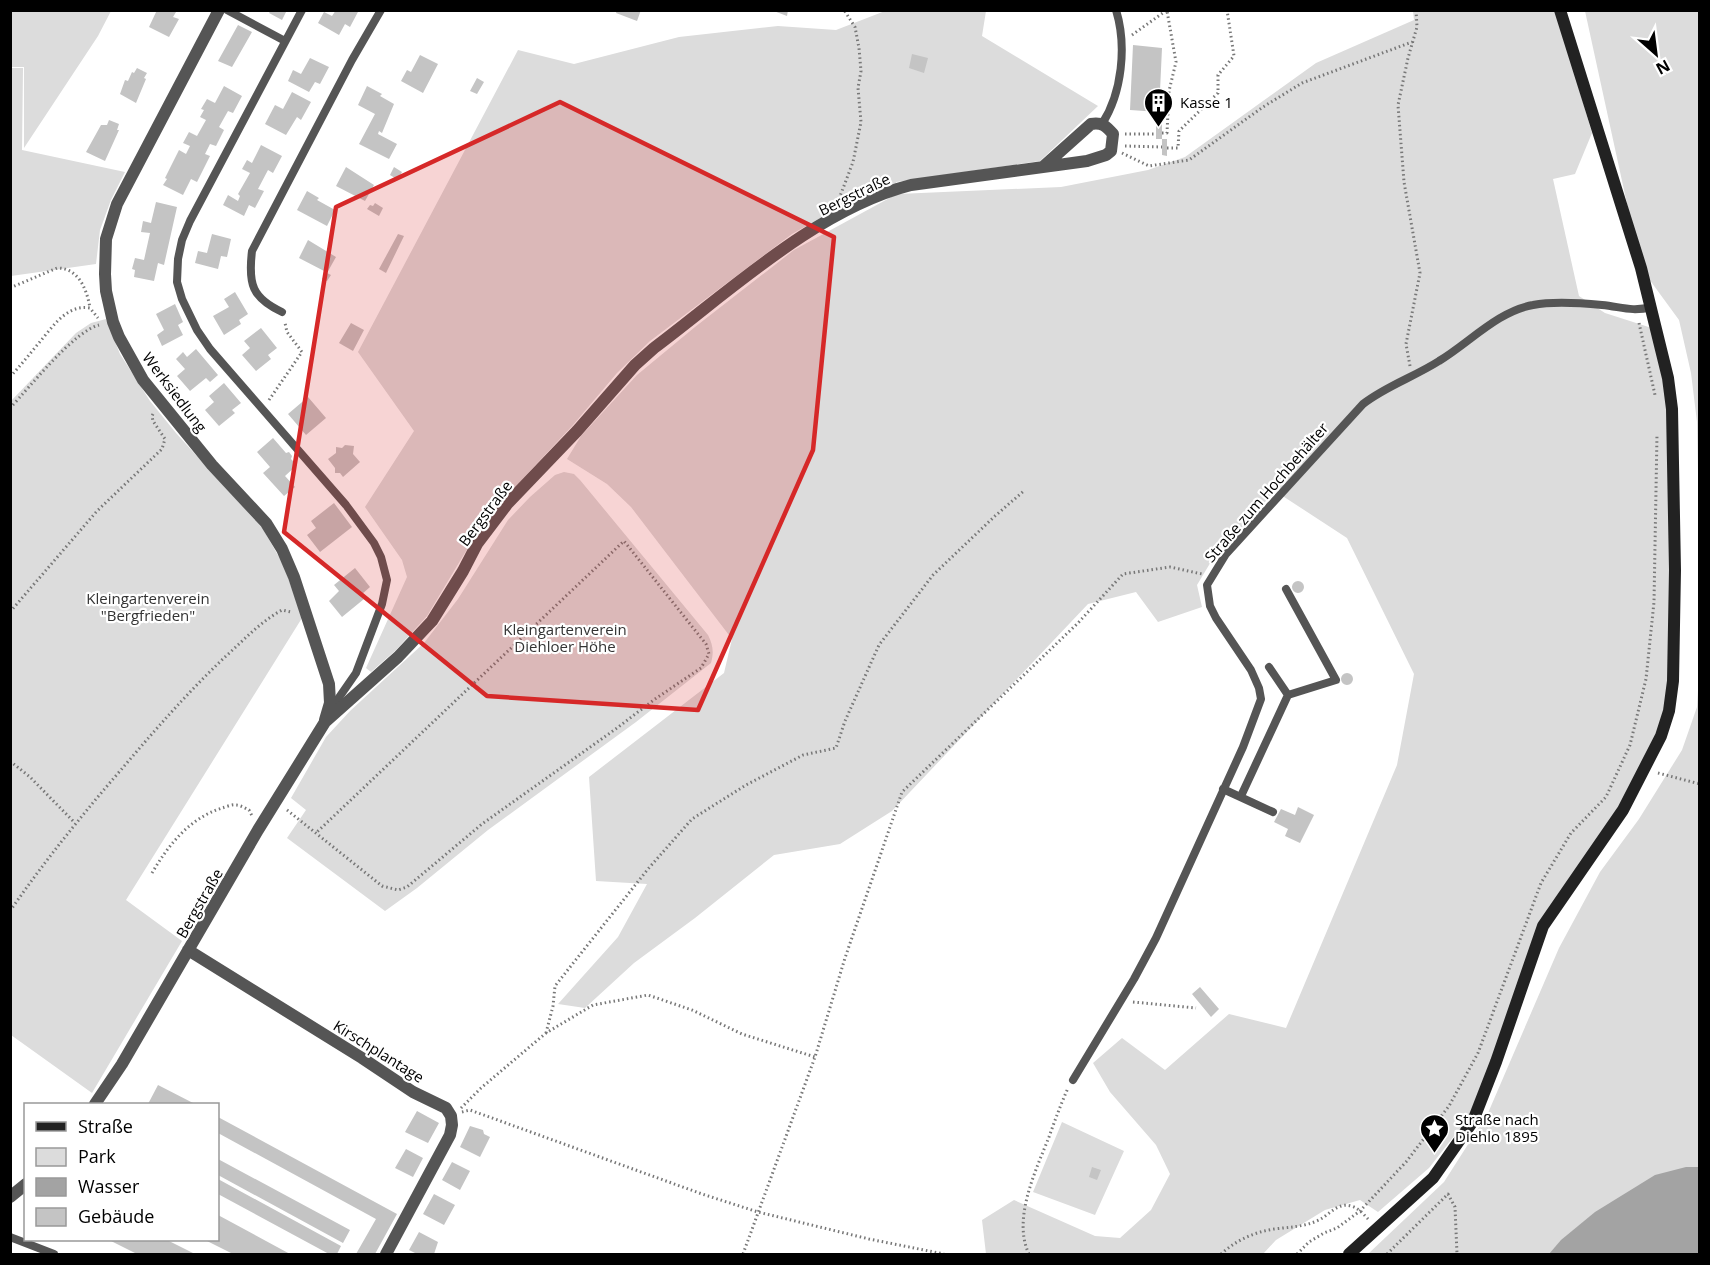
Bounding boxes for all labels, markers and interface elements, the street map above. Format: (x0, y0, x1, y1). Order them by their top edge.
north arrow (1626, 24, 1686, 84)
text: N (1652, 54, 1674, 80)
building icon: Kasse 1 (1143, 86, 1175, 128)
place label: Kasse 1 (1180, 92, 1233, 112)
street label: Bergstraße (815, 168, 893, 220)
street label: Werksiedlung (138, 348, 212, 436)
street label: Straße zum Hochbehälter (1200, 418, 1332, 566)
street label: Bergstraße (454, 476, 516, 550)
park label: Kleingartenverein "Bergfrieden" (86, 588, 210, 625)
park label: Kleingartenverein Diehloer Höhe (503, 619, 627, 656)
street label: Bergstraße (171, 865, 227, 941)
street label: Kirschplantage (330, 1015, 428, 1087)
legend (24, 1103, 219, 1241)
place label: Straße nach Diehlo 1895 (1455, 1109, 1539, 1146)
place icon: Straße nach Diehlo 1895 (1418, 1112, 1450, 1154)
text: Straße (78, 1114, 133, 1138)
text: Park (78, 1144, 116, 1168)
text: Wasser (78, 1174, 140, 1198)
text: Gebäude (78, 1204, 154, 1228)

